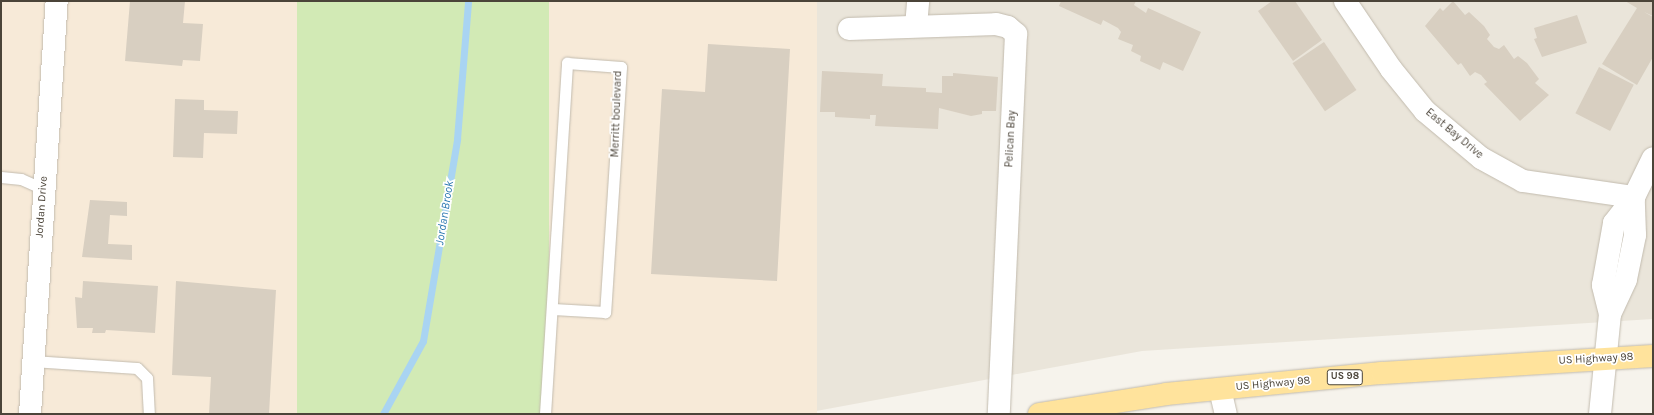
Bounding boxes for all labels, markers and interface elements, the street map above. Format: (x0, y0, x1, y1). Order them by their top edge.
street label: Merritt boulevard (609, 70, 625, 158)
street label: East Bay Drive (1423, 106, 1485, 162)
street label: Pelican Bay (1003, 110, 1019, 168)
street label: Jordan Drive (33, 176, 51, 238)
water label: Jordan Brook (433, 180, 457, 246)
street label: US Highway 98 (1558, 350, 1634, 368)
road number: US 98 (1326, 369, 1364, 385)
street label: US Highway 98 (1235, 374, 1311, 394)

